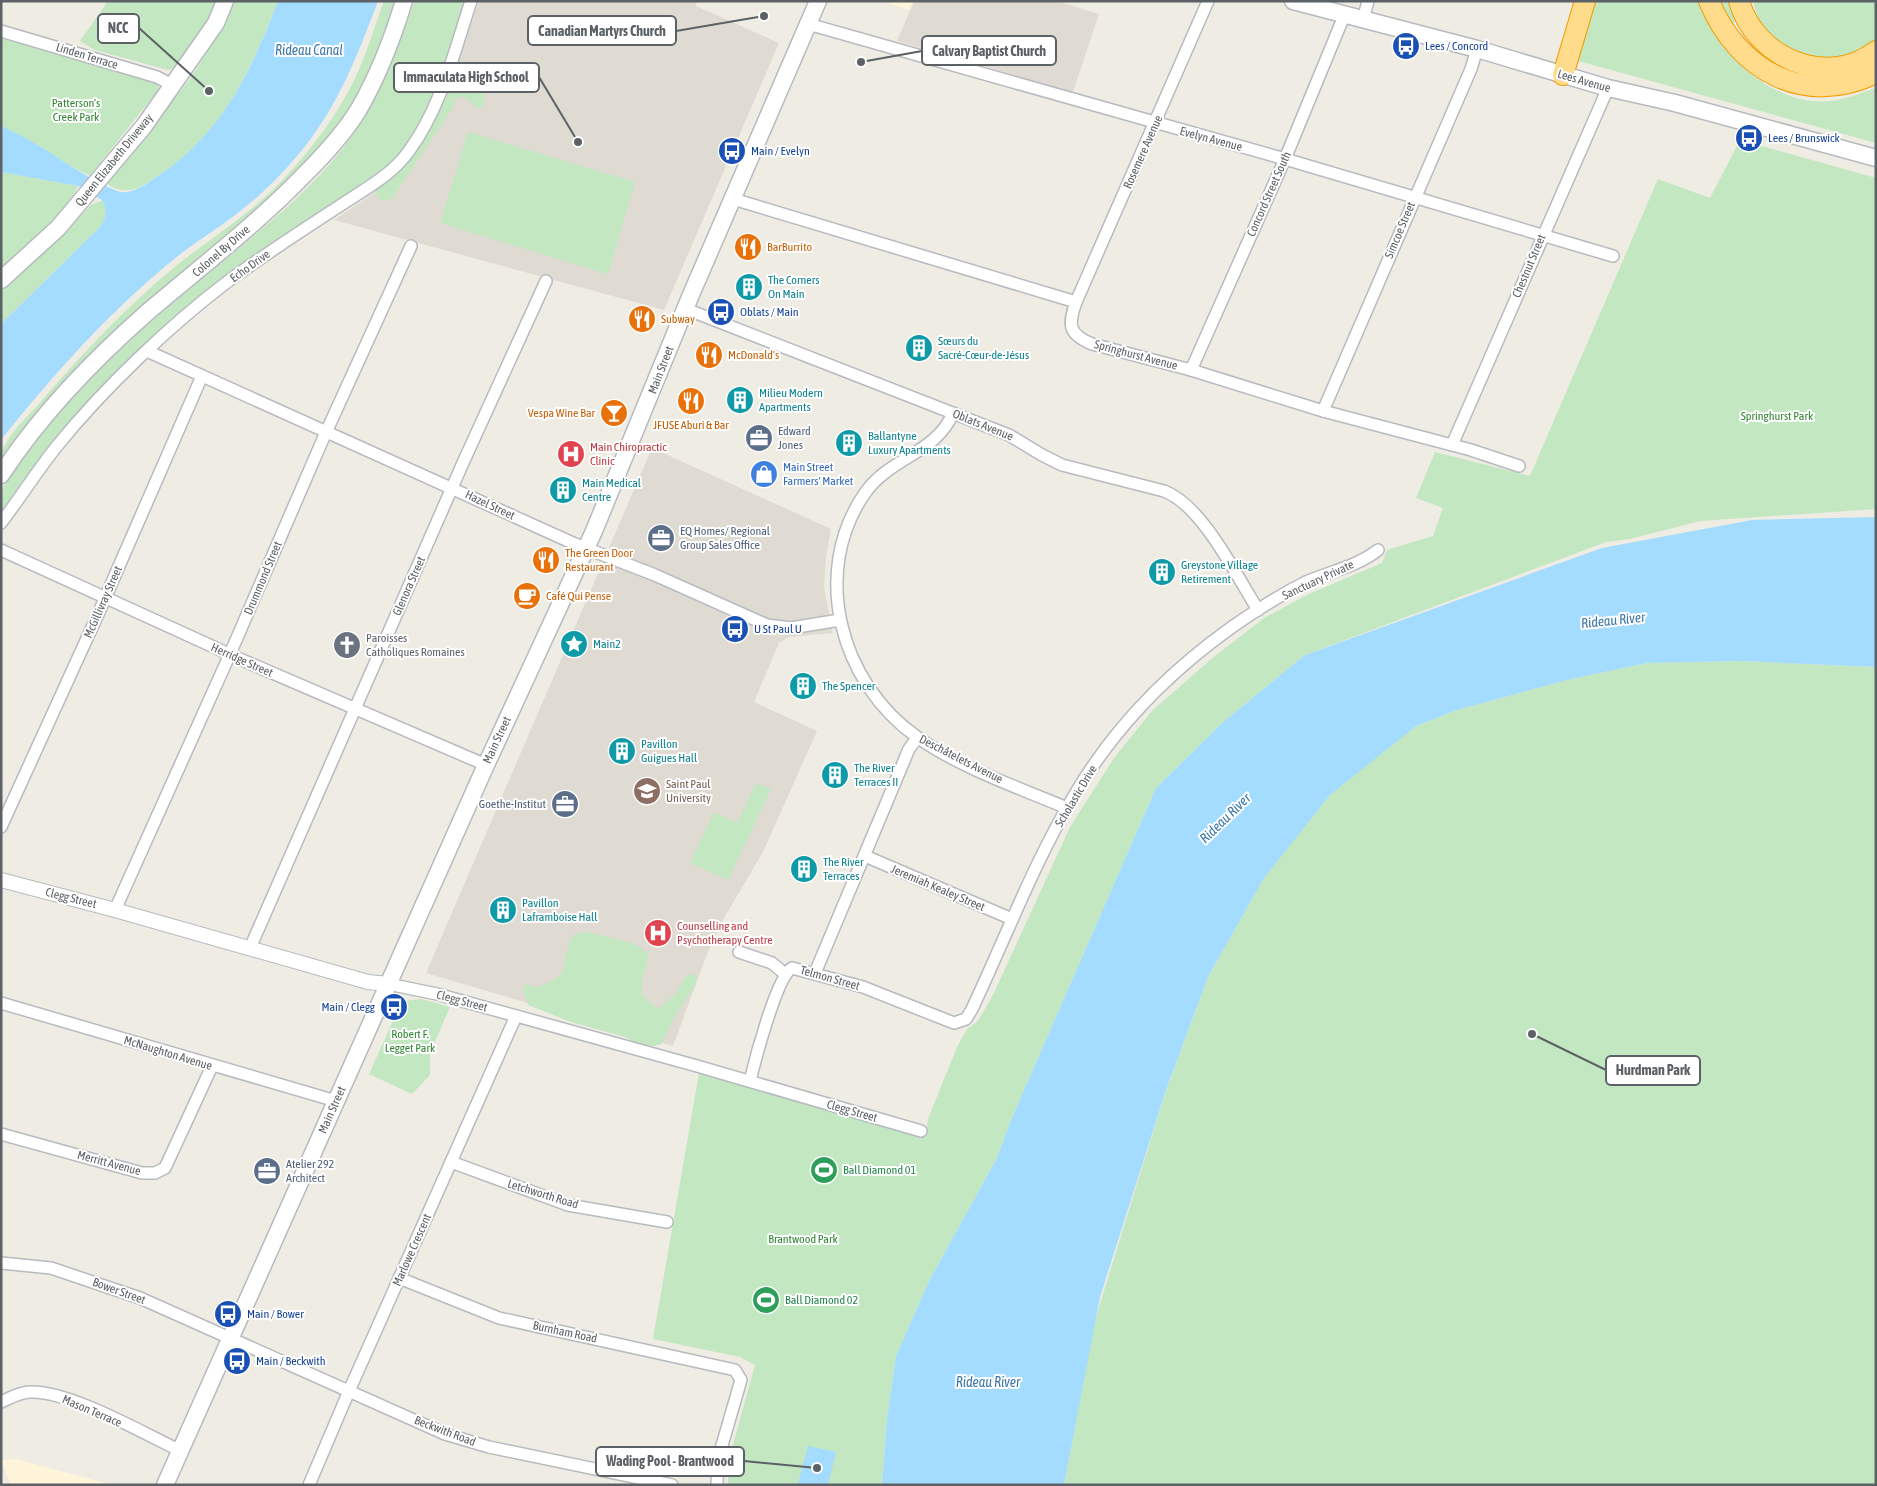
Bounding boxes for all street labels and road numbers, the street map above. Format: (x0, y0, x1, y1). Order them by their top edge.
street label: Linden Terrace (54, 40, 120, 72)
street label: Lees Avenue (1556, 67, 1612, 95)
street label: Queen Elizabeth Driveway (72, 111, 156, 209)
street label: Rosemere Avenue (1120, 113, 1166, 191)
street label: Evelyn Avenue (1178, 124, 1244, 154)
street label: Concord Street South (1244, 149, 1294, 239)
street label: Simcoe Street (1382, 199, 1418, 260)
street label: Colonel By Drive (189, 222, 253, 280)
street label: Chestnut Street (1509, 232, 1549, 300)
street label: Echo Drive (227, 247, 273, 285)
street label: Springhurst Avenue (1093, 337, 1179, 373)
street label: Main Street (645, 344, 677, 396)
street label: Oblats Avenue (951, 407, 1015, 443)
street label: Hazel Street (463, 487, 518, 523)
street label: Drummond Street (241, 539, 285, 617)
street label: Glenora Street (390, 554, 428, 618)
street label: Sanctuary Private (1280, 557, 1356, 603)
street label: McGillivray Street (81, 563, 125, 640)
street label: Herridge Street (209, 640, 276, 680)
street label: Main Street (480, 714, 514, 766)
street label: Deschâtelets Avenue (917, 732, 1005, 786)
street label: Scholastic Drive (1052, 763, 1100, 829)
street label: Jeremiah Kealey Street (889, 862, 988, 914)
street label: Clegg Street (44, 885, 98, 911)
street label: Telmon Street (799, 963, 862, 993)
street label: Clegg Street (435, 988, 489, 1015)
street label: McNaughton Avenue (122, 1033, 214, 1073)
street label: Main Street (315, 1084, 349, 1136)
street label: Clegg Street (825, 1097, 879, 1125)
street label: Merritt Avenue (76, 1148, 142, 1178)
street label: Letchworth Road (506, 1177, 580, 1211)
street label: Marlowe Crescent (390, 1211, 434, 1288)
street label: Bower Street (91, 1275, 148, 1307)
street label: Burnham Road (532, 1318, 598, 1346)
street label: Mason Terrace (60, 1392, 124, 1430)
street label: Beckwith Road (412, 1413, 478, 1449)

